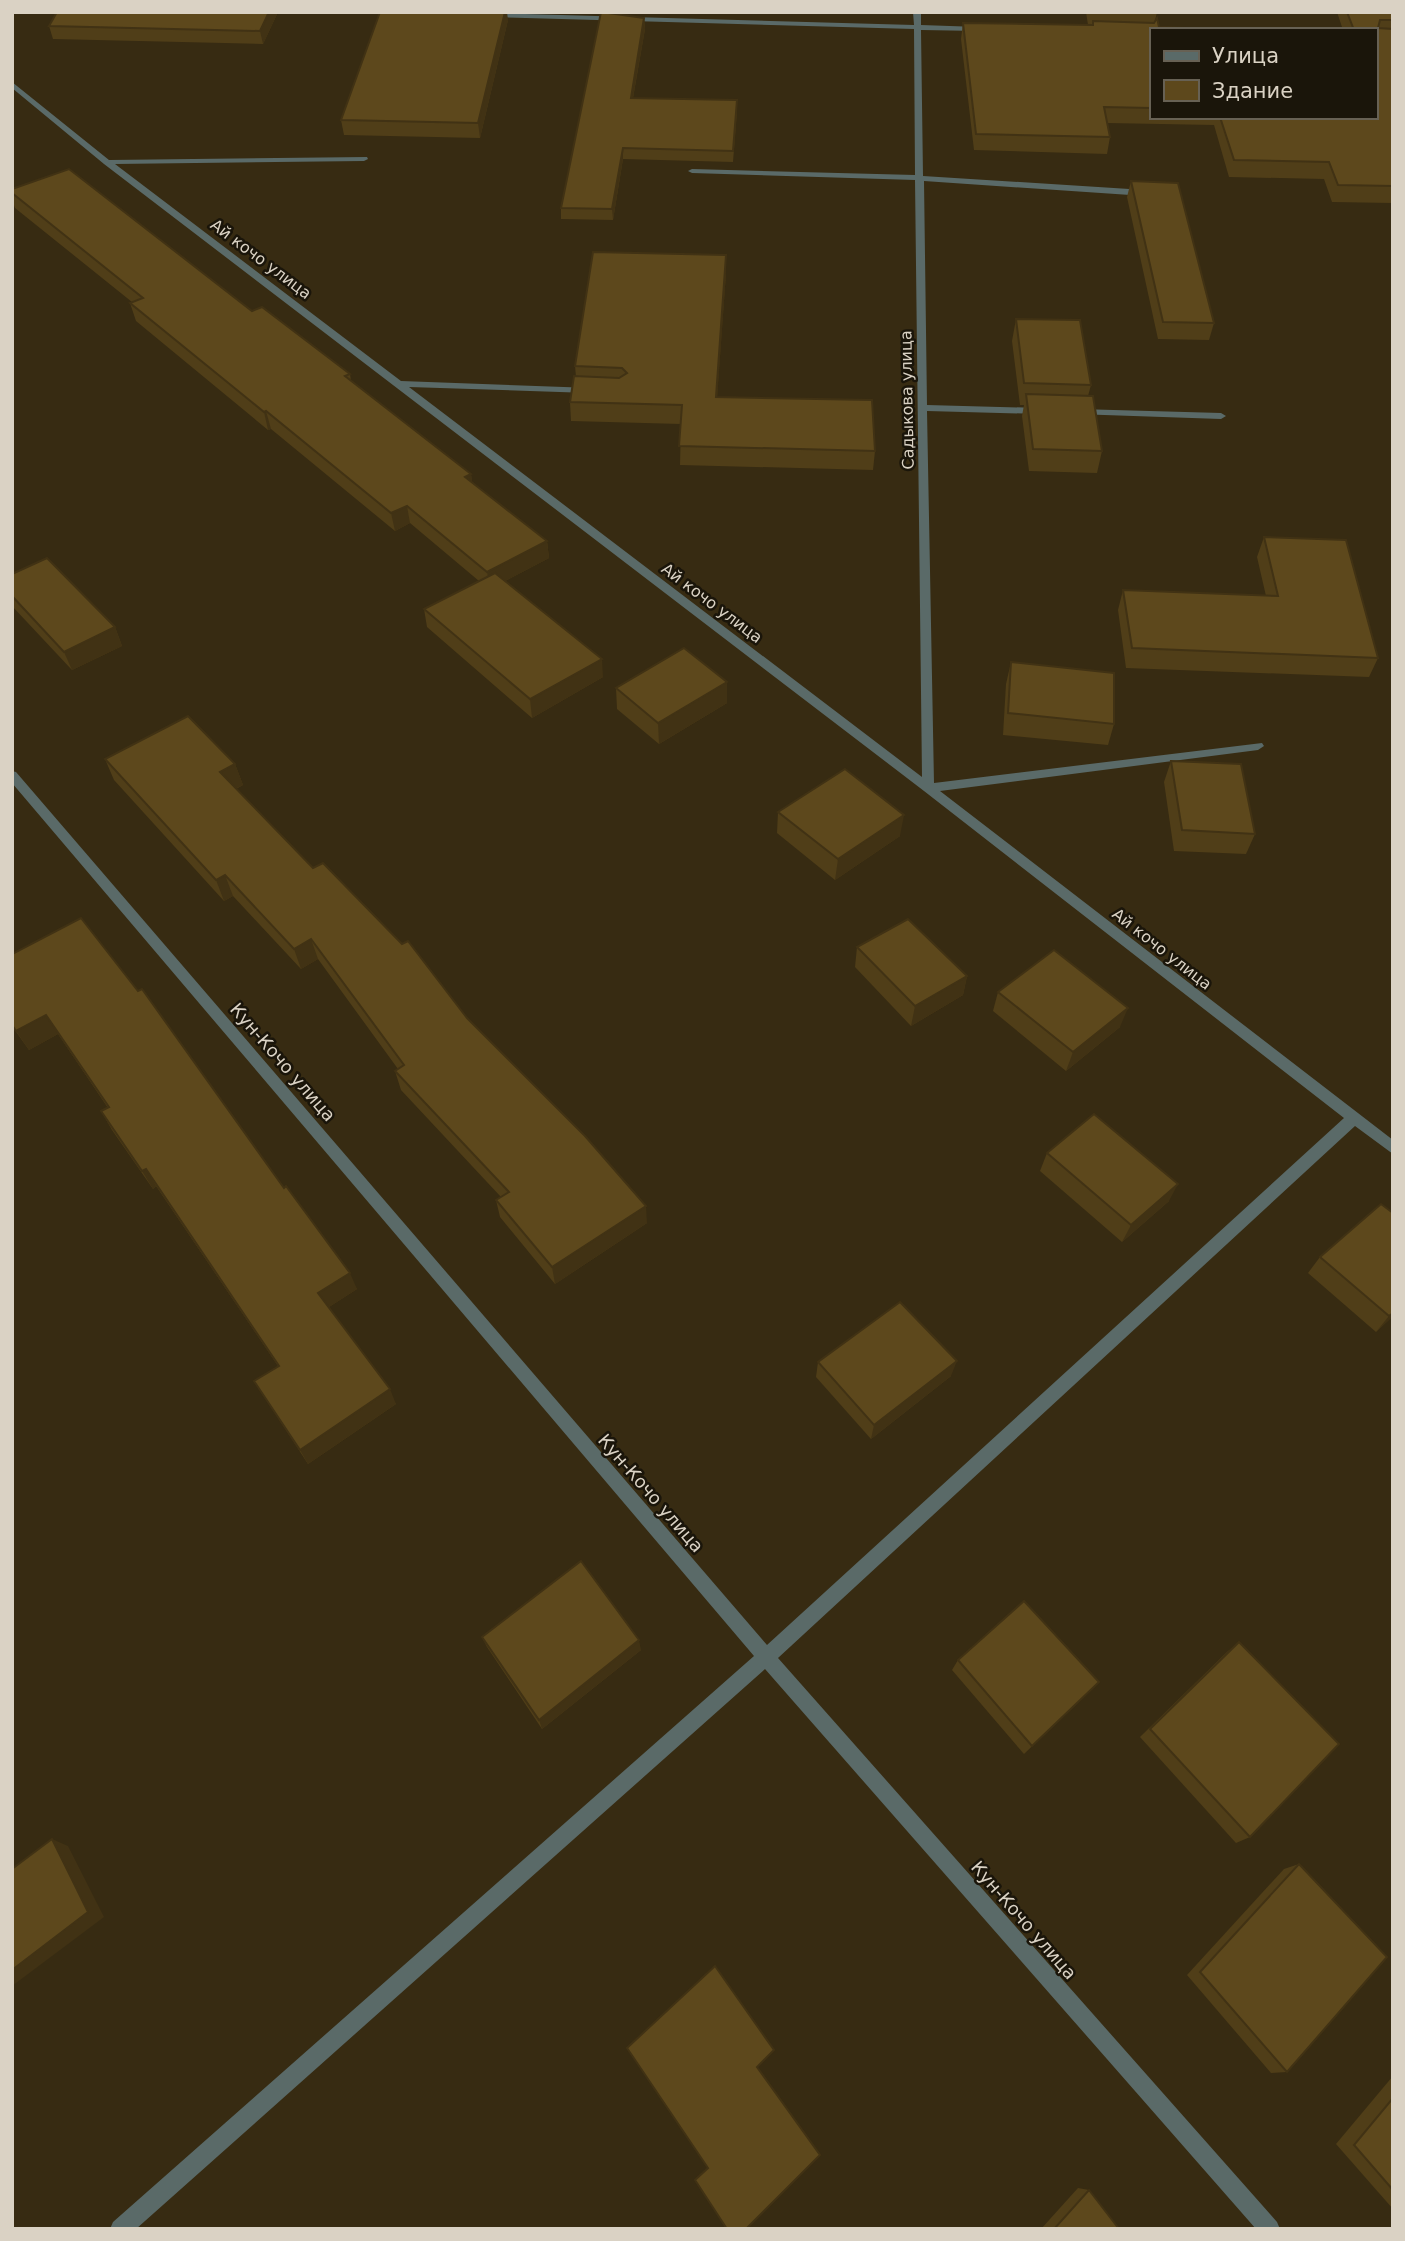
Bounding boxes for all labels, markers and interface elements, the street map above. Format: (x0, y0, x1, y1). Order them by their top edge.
legend (1150, 28, 1377, 119)
text: Улица (1212, 44, 1279, 68)
text: Здание (1212, 79, 1293, 103)
street label: Ай кочо улица (207, 215, 315, 303)
street label: Садыкова улица (896, 330, 918, 470)
street label: Ай кочо улица (658, 559, 766, 647)
street label: Ай кочо улица (1108, 904, 1216, 994)
street label: Кун-Кочо улица (226, 999, 340, 1125)
street label: Кун-Кочо улица (594, 1430, 708, 1556)
street label: Кун-Кочо улица (967, 1857, 1081, 1983)

